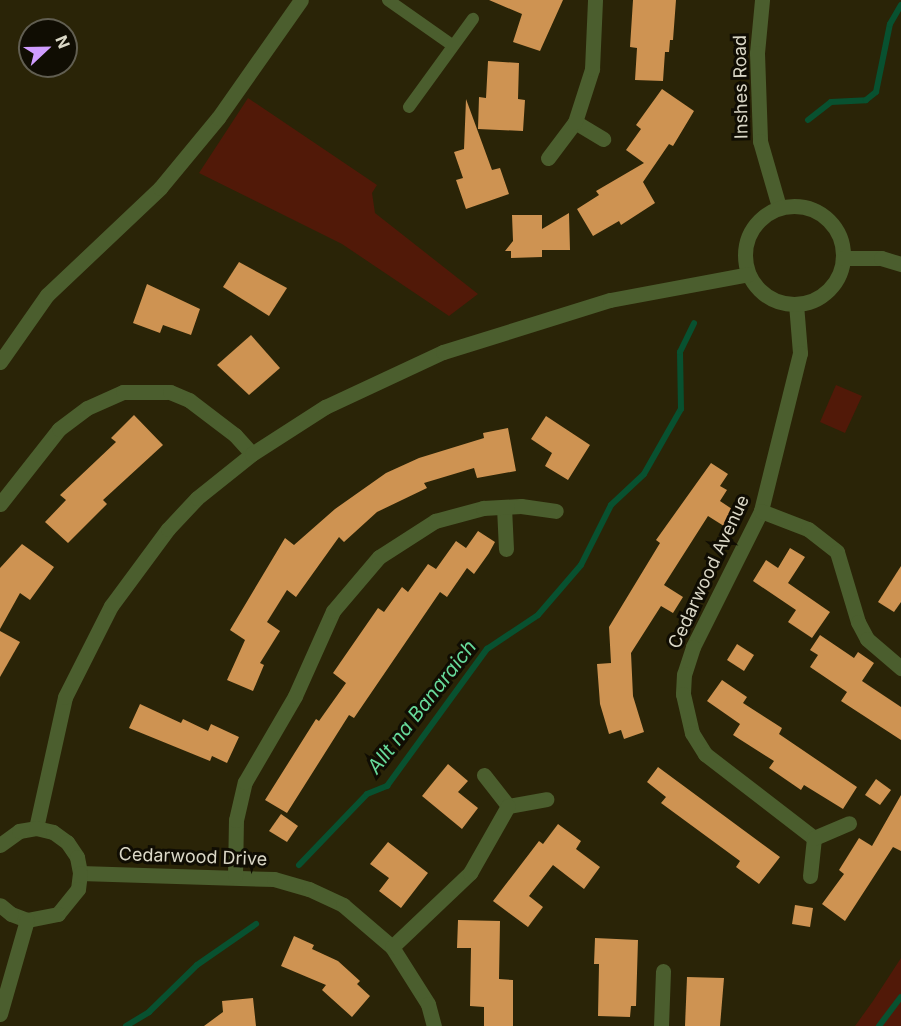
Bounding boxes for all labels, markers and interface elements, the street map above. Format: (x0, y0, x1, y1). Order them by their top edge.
north arrow (18, 18, 78, 78)
text: N (51, 33, 74, 51)
street label: Inshes Road (729, 35, 753, 139)
street label: Cedarwood Avenue (664, 492, 754, 652)
water label: Allt na Banaraich (362, 635, 482, 779)
street label: Cedarwood Drive (118, 844, 268, 870)

